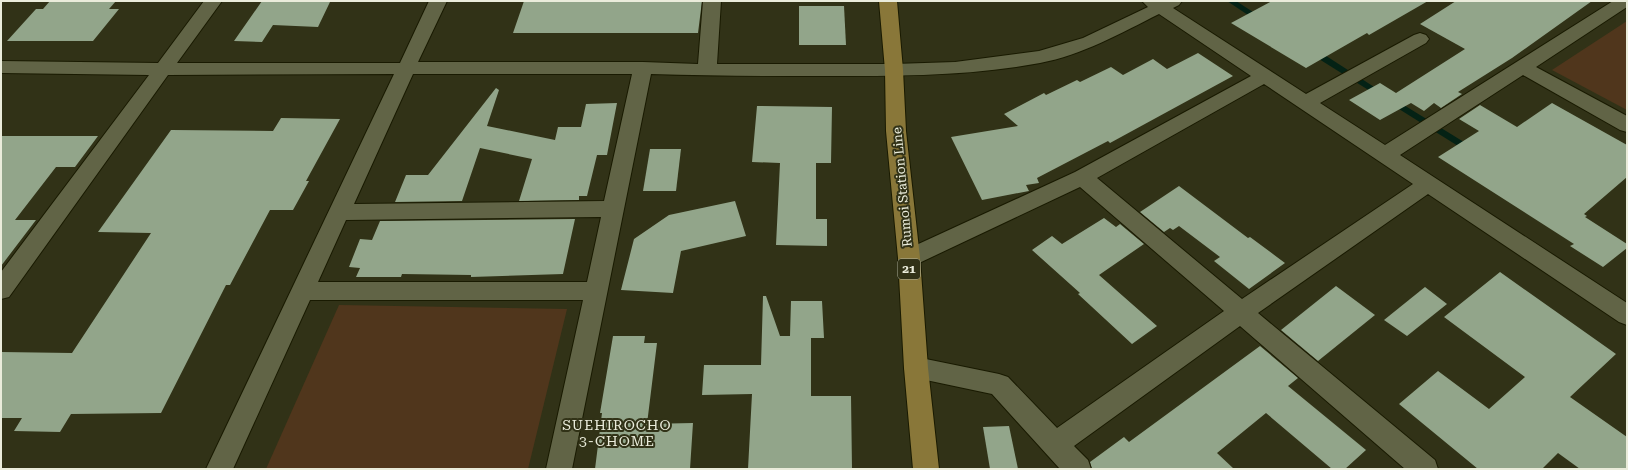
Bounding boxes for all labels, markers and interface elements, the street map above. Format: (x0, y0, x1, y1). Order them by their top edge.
street label: Rumoi Station Line (889, 126, 915, 248)
road number: 21 (898, 259, 920, 279)
district label: SUEHIROCHO 3-CHOME (562, 417, 672, 449)

